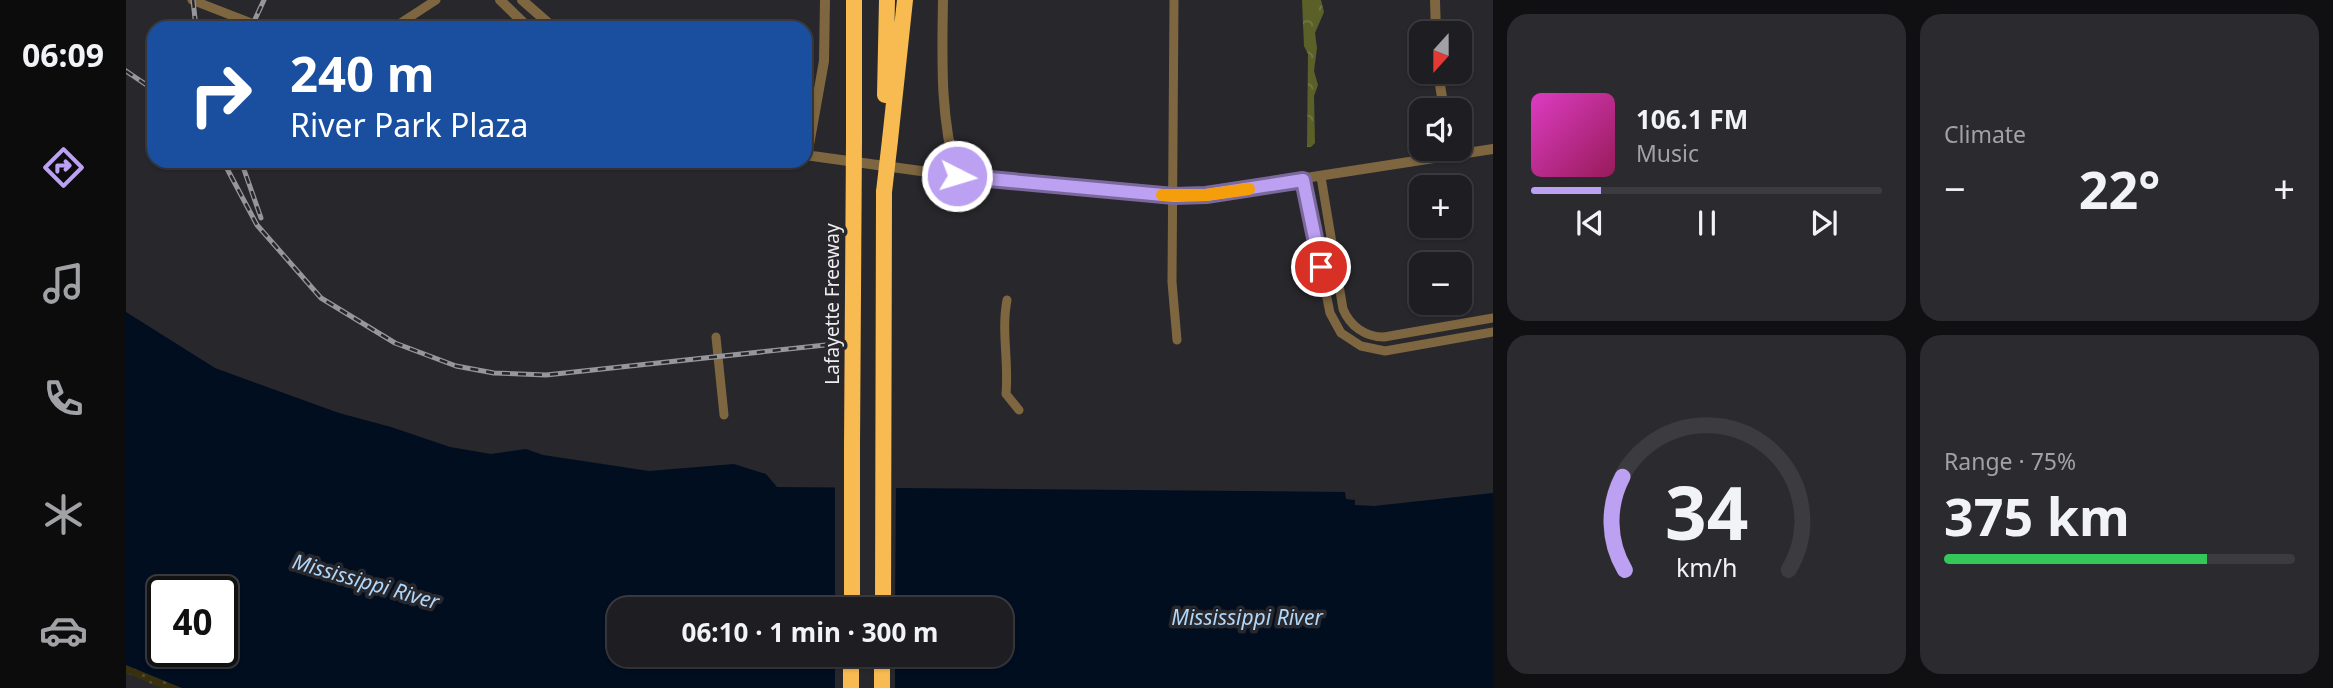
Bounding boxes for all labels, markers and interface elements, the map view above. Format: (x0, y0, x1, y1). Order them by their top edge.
north arrow (1409, 21, 1472, 84)
map controls (1409, 21, 1472, 315)
text: 06:09 (22, 33, 104, 76)
text: 240 m (290, 40, 435, 106)
icon: right (175, 49, 266, 140)
button: sound (1409, 98, 1472, 161)
text: 106.1 FM (1636, 101, 1748, 137)
text: River Park Plaza (290, 103, 529, 146)
text: Climate (1944, 118, 2026, 150)
text: Music (1636, 137, 1699, 169)
position arrow (920, 139, 994, 213)
icon: directions (39, 143, 88, 192)
text: 22° (2079, 153, 2160, 224)
text: − (1944, 162, 1966, 214)
text: + (2273, 162, 2295, 214)
button: + (1409, 175, 1472, 238)
icon: previous (1571, 204, 1609, 242)
icon: pause (1688, 204, 1726, 242)
icon: next (1805, 204, 1843, 242)
street label: Lafayette Freeway (819, 223, 845, 385)
pin (1291, 237, 1351, 297)
icon: arrive (1302, 248, 1340, 286)
button: − (1409, 252, 1472, 315)
icon: music (39, 259, 88, 308)
icon: phone (39, 374, 88, 423)
text: Range · 75% (1944, 445, 2076, 477)
text: 34 (1665, 463, 1748, 562)
text: 375 km (1944, 480, 2130, 551)
icon: climate (39, 490, 88, 539)
water label: Mississippi River (289, 547, 444, 616)
text: km/h (1676, 550, 1737, 584)
speed limit sign: 40 (147, 576, 238, 667)
water label: Mississippi River (1171, 603, 1324, 631)
icon: car (39, 606, 88, 655)
text: 06:10 · 1 min · 300 m (682, 614, 938, 650)

